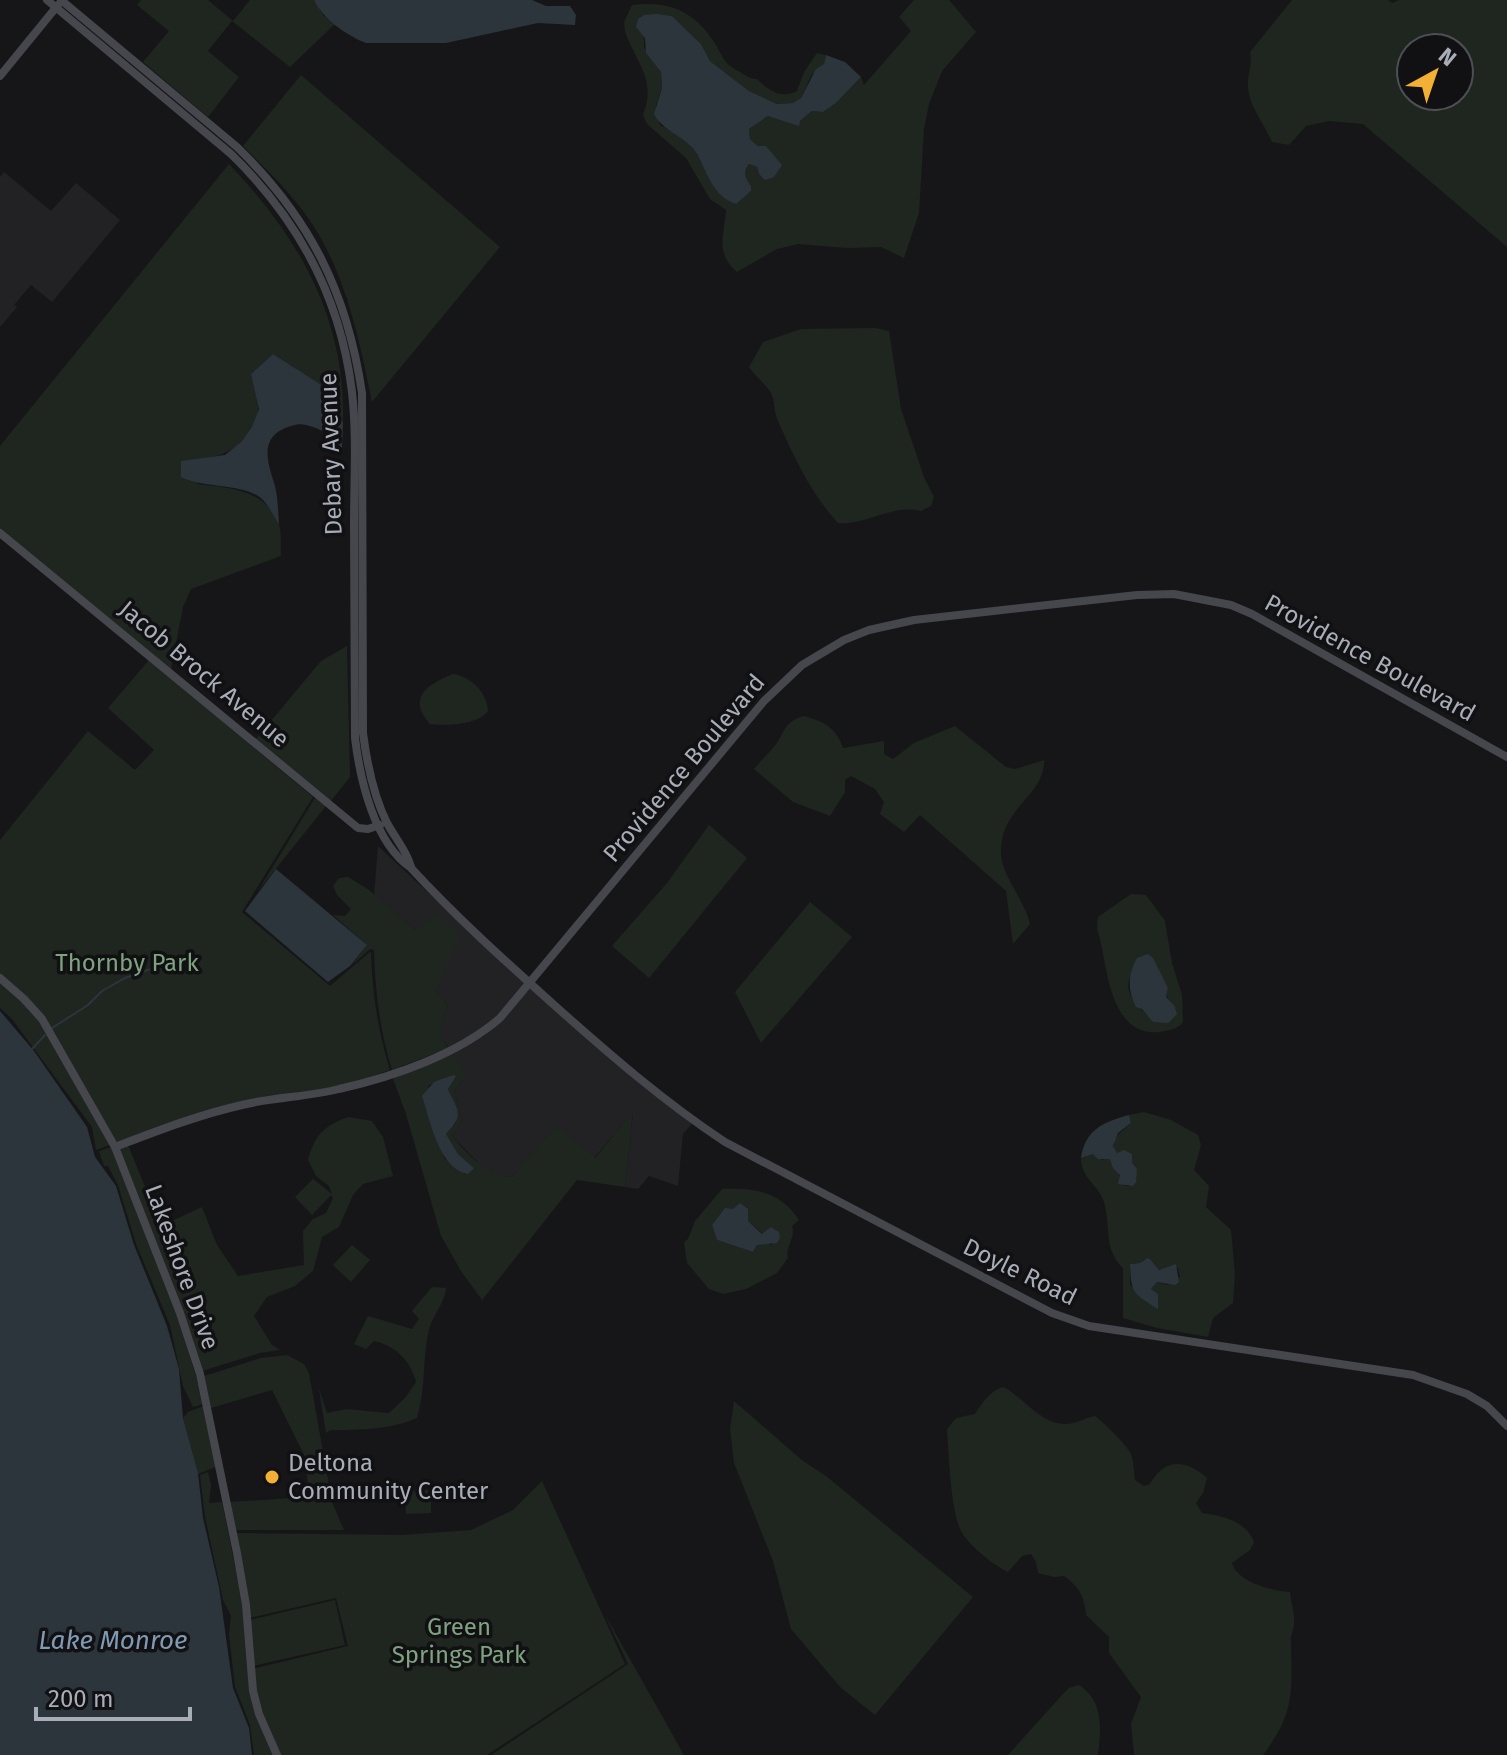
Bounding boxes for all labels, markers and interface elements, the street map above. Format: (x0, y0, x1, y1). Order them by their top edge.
north arrow (1395, 32, 1475, 112)
text: N (1433, 42, 1462, 72)
street label: Debary Avenue (314, 372, 348, 536)
street label: Providence Boulevard (1260, 588, 1480, 728)
street label: Jacob Brock Avenue (113, 595, 295, 753)
street label: Providence Boulevard (597, 669, 771, 867)
park label: Thornby Park (55, 949, 199, 977)
street label: Lakeshore Drive (139, 1181, 225, 1353)
street label: Doyle Road (959, 1232, 1081, 1312)
place label: Deltona Community Center (288, 1449, 489, 1505)
marker: Deltona Community Center (263, 1468, 281, 1486)
park label: Green Springs Park (392, 1613, 527, 1669)
water label: Lake Monroe (38, 1625, 188, 1656)
scale bar (36, 1671, 190, 1721)
text: 200 m (48, 1685, 114, 1713)

